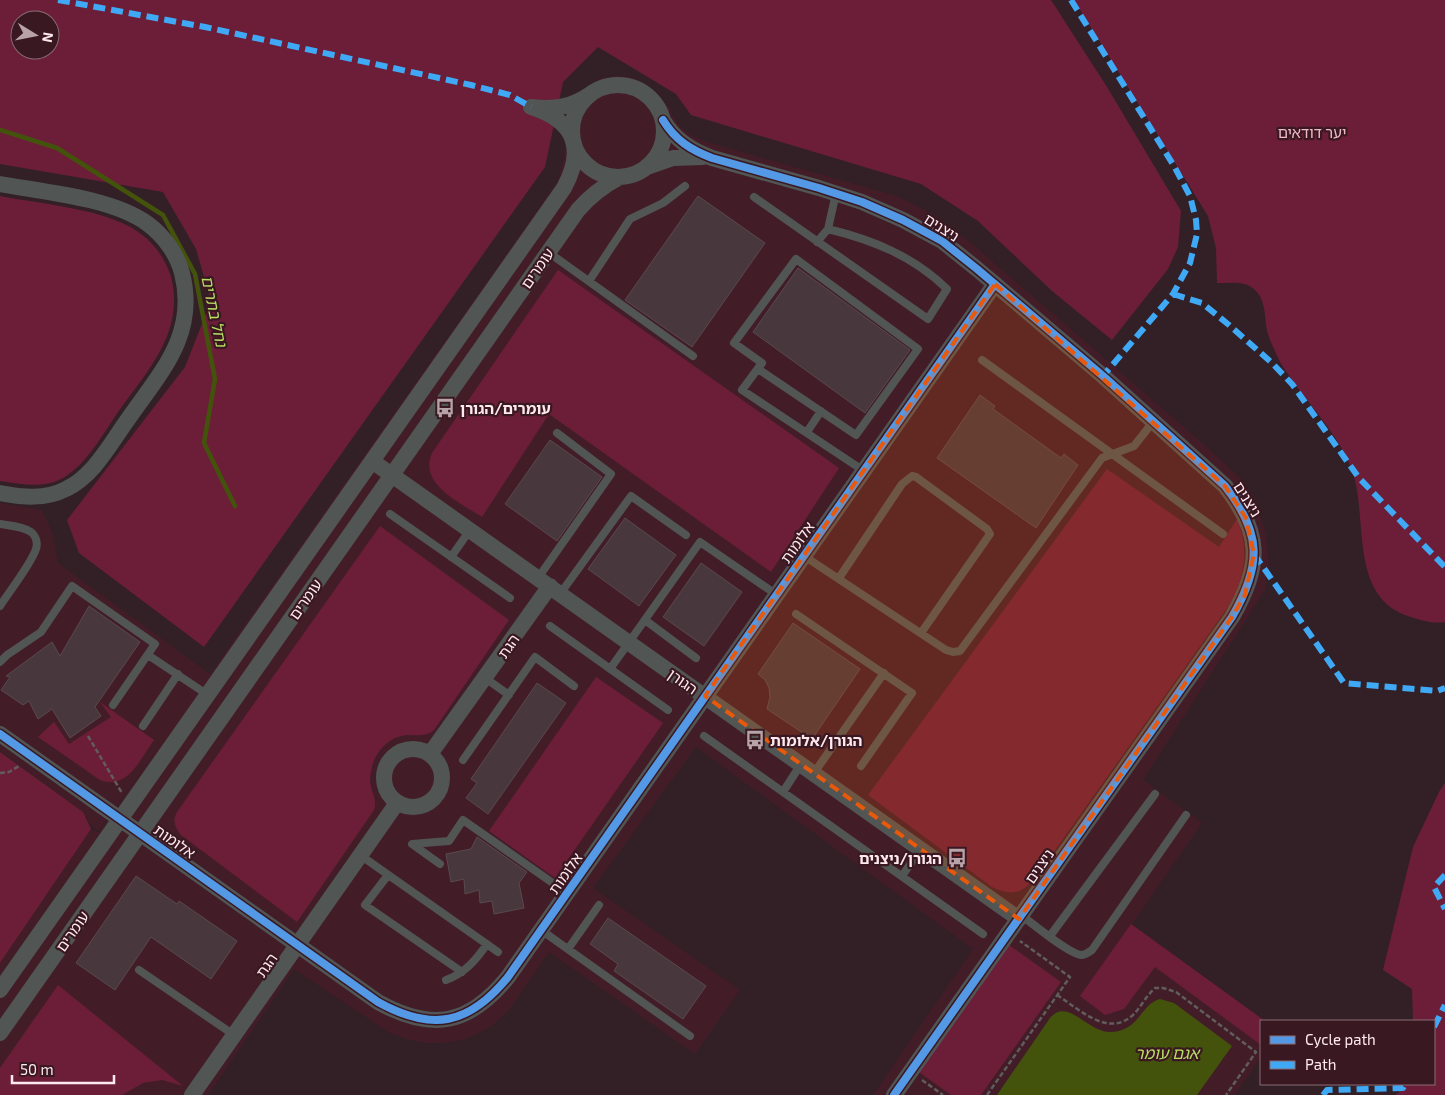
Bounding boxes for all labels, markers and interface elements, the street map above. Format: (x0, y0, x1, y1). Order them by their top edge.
north arrow (10, 10, 60, 60)
text: N (39, 31, 58, 44)
park label: יער דודאים (1278, 123, 1346, 141)
street label: ניצנים (921, 209, 963, 245)
street label: עומרים (517, 244, 557, 292)
water label: נחל בתרים (198, 274, 232, 349)
bus stop icon: עומרים/הגורן (434, 397, 456, 419)
place label: עומרים/הגורן (460, 399, 551, 417)
street label: ניצנים (1230, 478, 1266, 520)
street label: אלומות (776, 518, 818, 566)
street label: עומרים (285, 575, 325, 623)
street label: הגת (493, 630, 523, 662)
street label: הגורן (665, 664, 701, 698)
bus stop icon: הגורן/אלומות (744, 729, 766, 751)
place label: הגורן/אלומות (770, 731, 862, 749)
street label: אלומות (151, 820, 199, 862)
street label: ניצנים (1021, 845, 1057, 887)
bus stop icon: הגורן/ניצנים (946, 847, 968, 869)
street label: אלומות (544, 849, 586, 897)
place label: הגורן/ניצנים (859, 849, 942, 867)
street label: עומרים (52, 907, 92, 955)
street label: הגת (251, 949, 281, 981)
legend (1260, 1020, 1435, 1085)
text: Cycle path (1305, 1030, 1376, 1048)
water label: אגם עומר (1135, 1043, 1201, 1062)
scale bar (12, 1052, 115, 1084)
text: Path (1305, 1055, 1336, 1073)
text: 50 m (20, 1060, 54, 1078)

